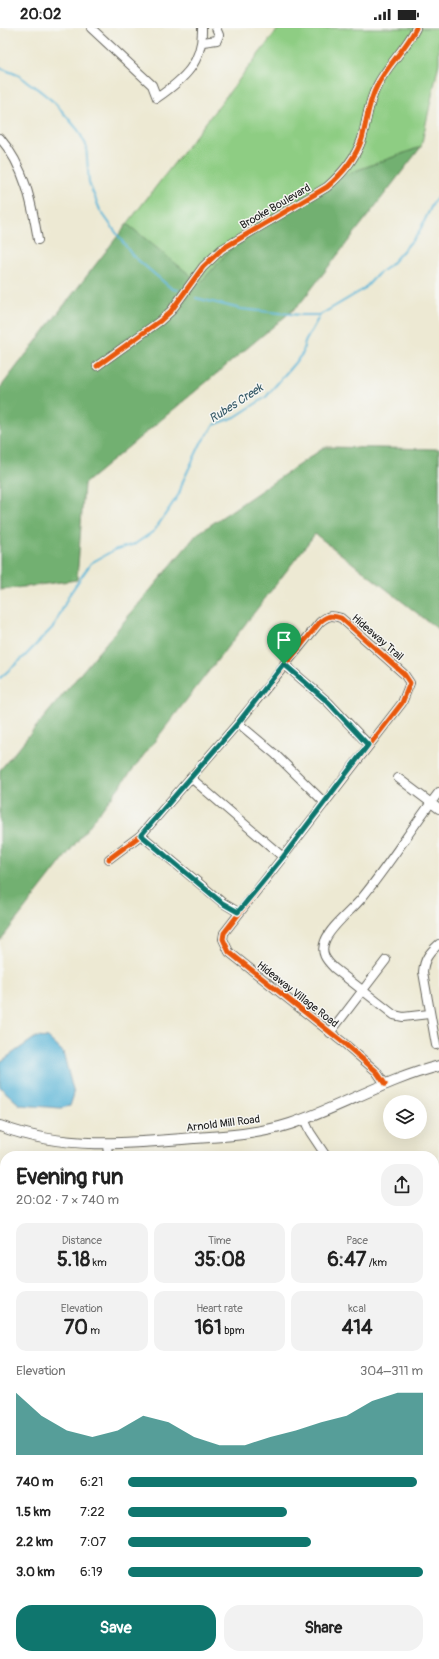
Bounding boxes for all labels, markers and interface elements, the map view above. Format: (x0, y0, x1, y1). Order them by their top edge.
text: 20:02 (20, 5, 61, 24)
street label: Brooke Boulevard (238, 181, 313, 232)
water label: Rubes Creek (207, 380, 267, 426)
street label: Hideaway Trail (349, 611, 406, 663)
pin (267, 623, 301, 664)
icon: arrive (273, 629, 295, 651)
street label: Hideaway Village Road (254, 959, 341, 1030)
map controls (383, 1095, 427, 1139)
button: layers (383, 1095, 427, 1139)
street label: Arnold Mill Road (185, 1113, 261, 1134)
text: Evening run (16, 1163, 124, 1191)
button: share (381, 1164, 423, 1206)
text: 20:02 · 7 × 740 m (16, 1192, 119, 1208)
text: Distance (62, 1234, 102, 1247)
text: Time (208, 1234, 231, 1247)
text: Pace (346, 1234, 368, 1247)
text: 5.18 (57, 1247, 90, 1272)
text: 35:08 (194, 1247, 245, 1272)
text: 6:47 (327, 1247, 366, 1272)
text: km (90, 1256, 107, 1269)
text: /km (366, 1256, 387, 1269)
text: Elevation (61, 1302, 103, 1315)
text: Heart rate (196, 1302, 243, 1315)
text: kcal (348, 1302, 366, 1315)
text: 70 (64, 1315, 88, 1340)
text: 161 (194, 1315, 222, 1340)
text: 414 (342, 1315, 373, 1340)
text: m (88, 1324, 100, 1337)
text: bpm (222, 1324, 245, 1337)
text: Elevation (16, 1363, 66, 1379)
text: 304–311 m (360, 1363, 423, 1379)
text: 740 m (16, 1474, 54, 1490)
text: 6:21 (80, 1474, 103, 1490)
text: 1.5 km (16, 1504, 51, 1520)
text: 7:22 (80, 1504, 105, 1520)
text: 2.2 km (16, 1534, 53, 1550)
text: 7:07 (80, 1534, 106, 1550)
text: 3.0 km (16, 1564, 55, 1580)
text: 6:19 (80, 1564, 103, 1580)
button: Save (16, 1605, 216, 1651)
button: Share (224, 1605, 423, 1651)

